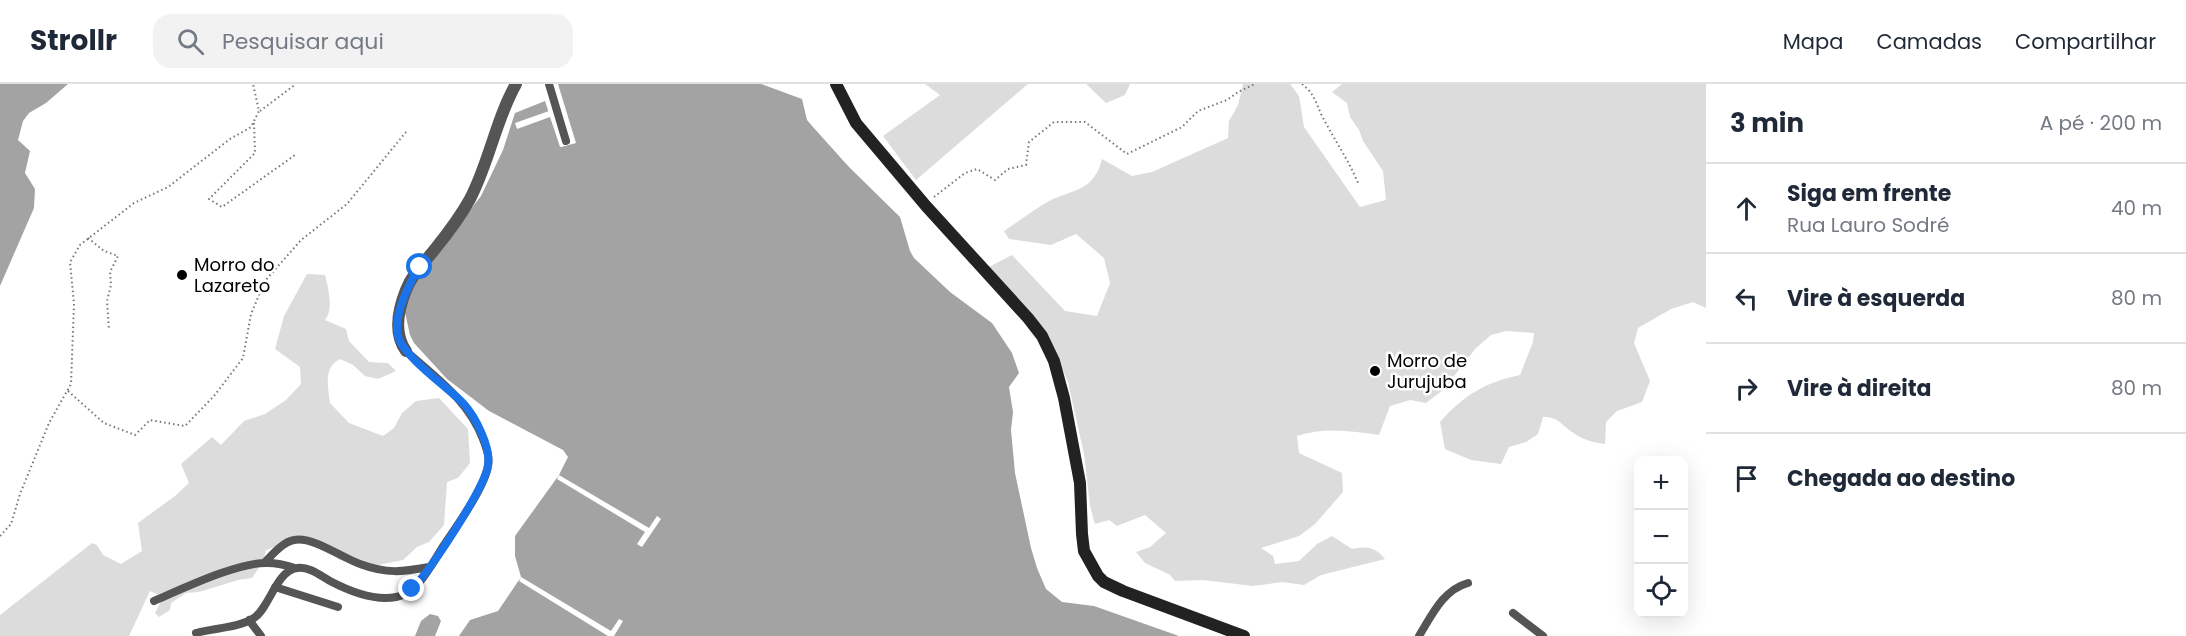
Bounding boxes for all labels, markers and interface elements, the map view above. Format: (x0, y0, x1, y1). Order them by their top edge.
search box (153, 14, 573, 68)
text: Strollr (30, 21, 117, 60)
icon: search (174, 25, 207, 58)
text: Pesquisar aqui (222, 26, 384, 57)
text: Mapa (1783, 27, 1843, 56)
text: Camadas (1876, 27, 1982, 56)
text: Compartilhar (2015, 27, 2156, 56)
text: 3 min (1730, 105, 1804, 141)
text: A pé · 200 m (2040, 109, 2162, 137)
text: Siga em frente (1787, 178, 1951, 209)
icon: ahead (1730, 192, 1763, 225)
text: 40 m (2111, 194, 2162, 222)
text: Rua Lauro Sodré (1787, 211, 1949, 239)
place label: Morro do Lazareto (194, 252, 274, 298)
route start (406, 253, 432, 279)
marker: Morro do Lazareto (175, 268, 189, 282)
icon: left (1730, 282, 1763, 315)
text: Vire à esquerda (1787, 283, 1965, 314)
text: 80 m (2111, 284, 2162, 312)
place label: Morro de Jurujuba (1387, 348, 1467, 394)
marker: Morro de Jurujuba (1368, 364, 1382, 378)
icon: right (1730, 372, 1763, 405)
text: Vire à direita (1787, 373, 1932, 404)
text: 80 m (2111, 374, 2162, 402)
map controls (1634, 456, 1688, 618)
button: + (1634, 456, 1688, 510)
icon: arrive (1730, 462, 1763, 495)
text: Chegada ao destino (1787, 463, 2015, 494)
button: − (1634, 510, 1688, 564)
button: locate (1634, 564, 1688, 618)
route end (398, 575, 424, 601)

